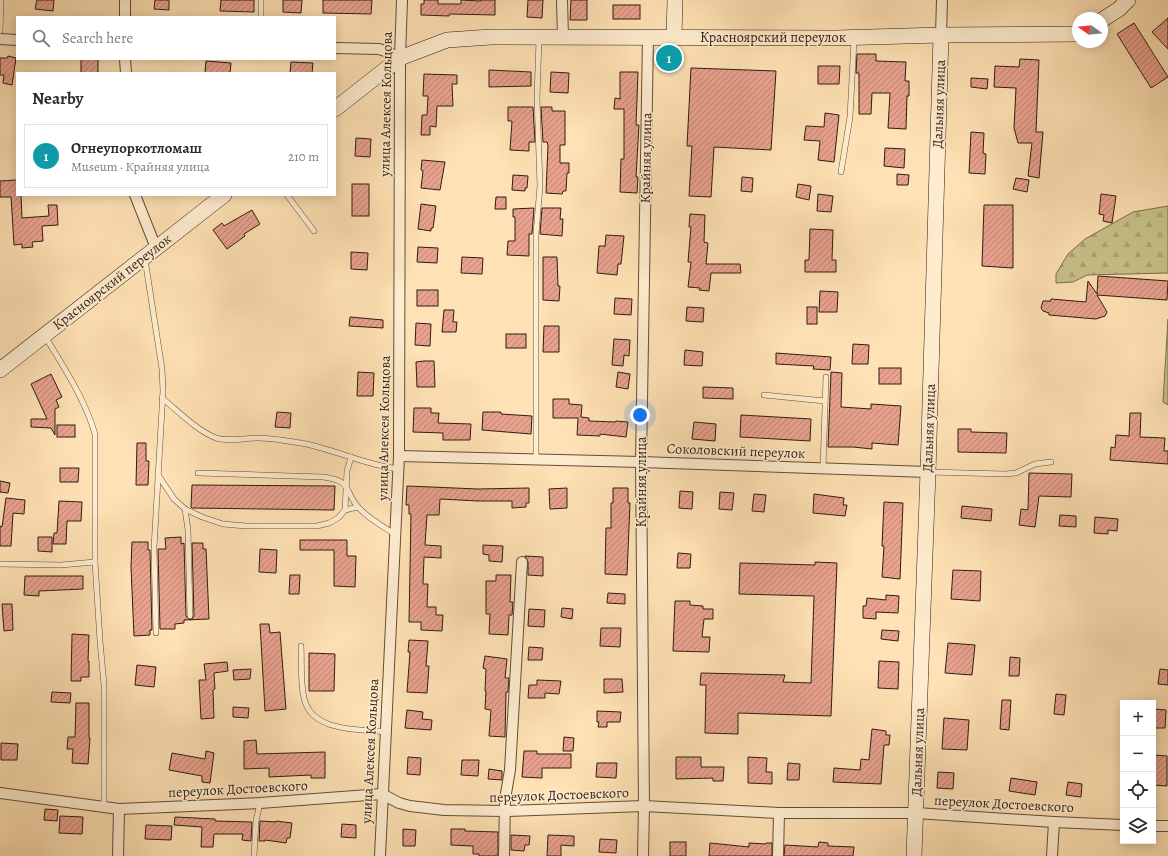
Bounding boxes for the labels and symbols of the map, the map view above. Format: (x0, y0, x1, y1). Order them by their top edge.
north arrow (1072, 12, 1108, 48)
street label: Красноярский переулок (700, 28, 846, 47)
street label: улица Алексея Кольцова (375, 31, 397, 178)
pin: 1 (656, 43, 682, 73)
street label: Дальняя улица (928, 59, 950, 149)
street label: Крайняя улица (636, 112, 656, 204)
street label: Красноярский переулок (49, 230, 175, 334)
street label: улица Алексея Кольцова (373, 355, 395, 502)
street label: Дальняя улица (918, 383, 940, 473)
your location (630, 405, 650, 425)
street label: Крайняя улица (632, 436, 651, 527)
street label: Соколовский переулок (666, 439, 806, 463)
street label: улица Алексея Кольцова (357, 677, 383, 825)
street label: Дальняя улица (907, 707, 929, 797)
street label: переулок Достоевского (168, 776, 308, 802)
street label: переулок Достоевского (489, 783, 629, 807)
street label: переулок Достоевского (934, 791, 1074, 817)

